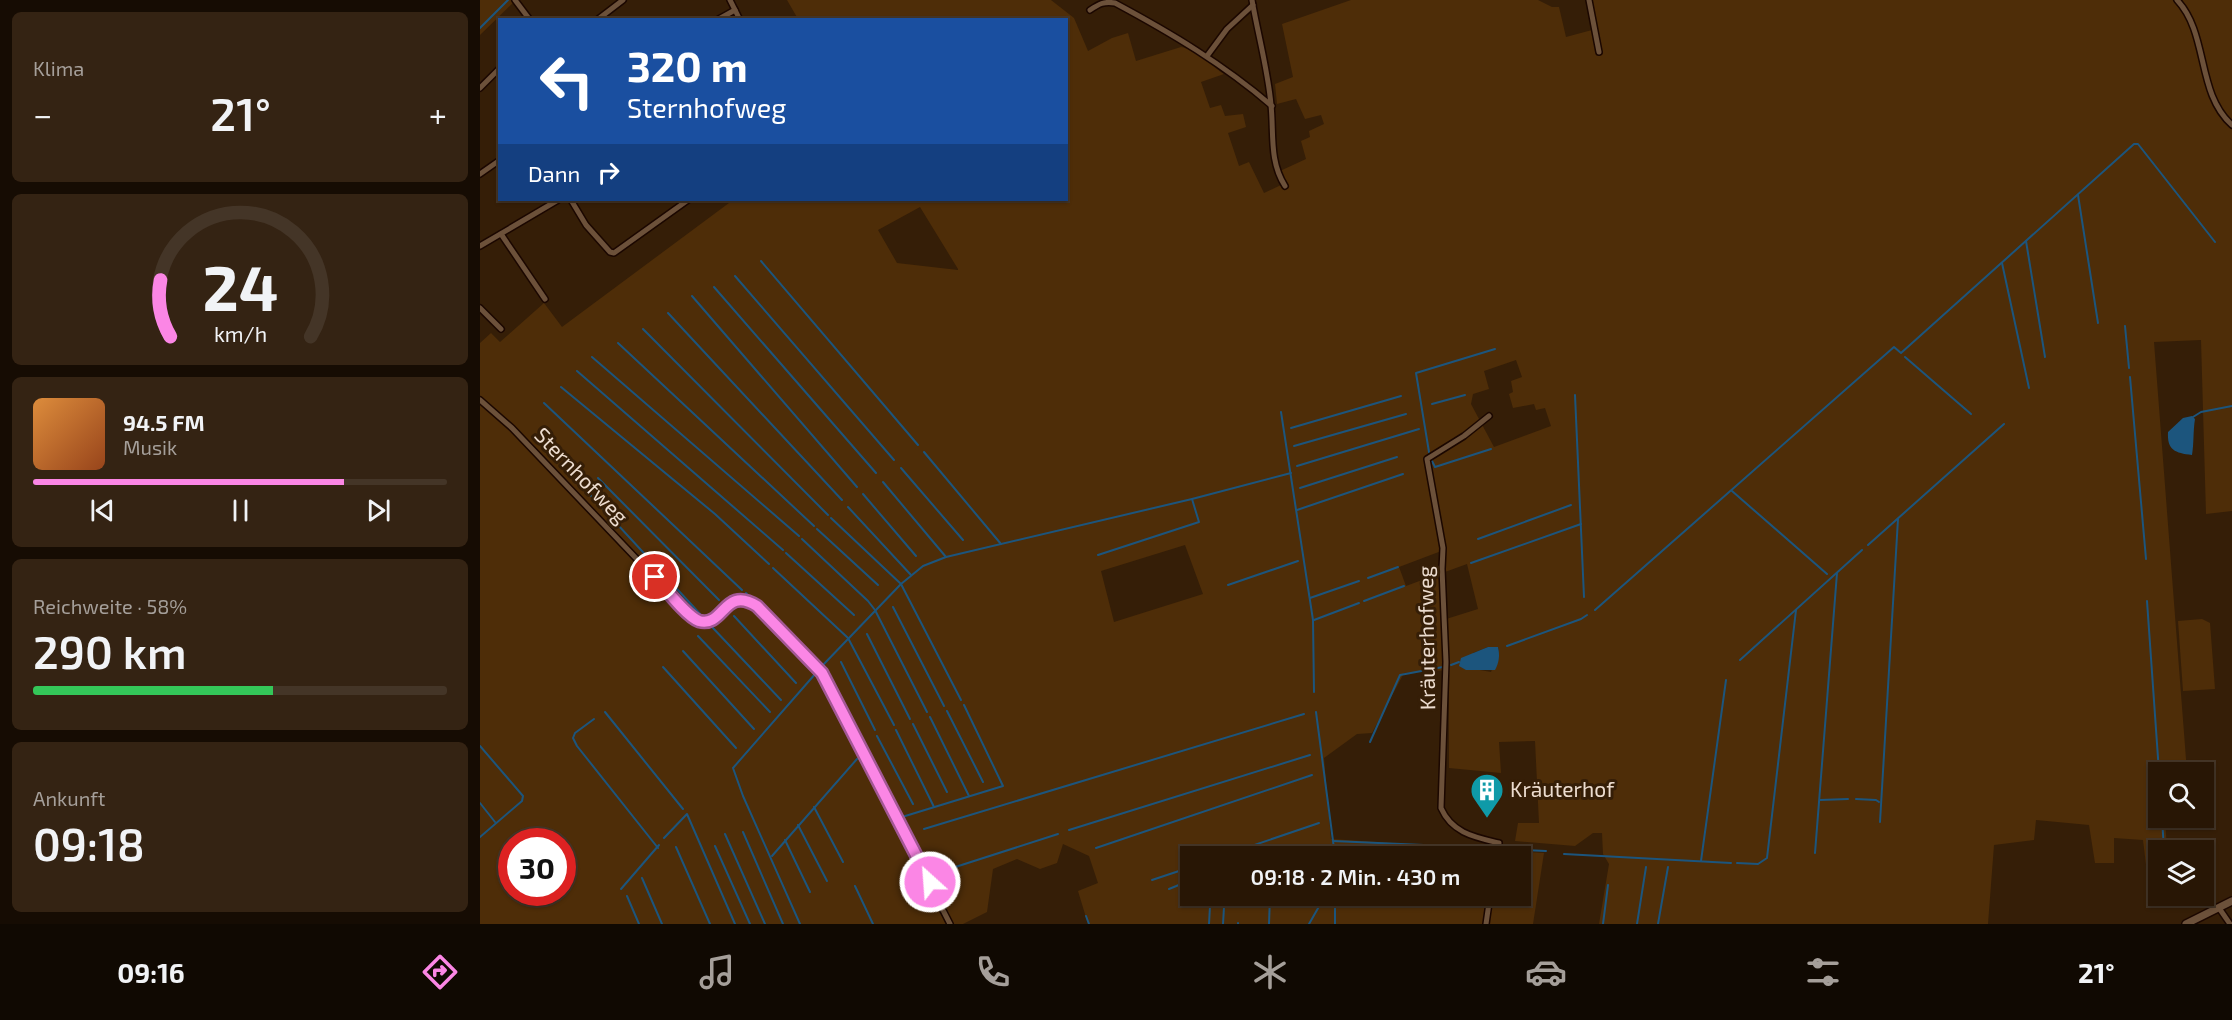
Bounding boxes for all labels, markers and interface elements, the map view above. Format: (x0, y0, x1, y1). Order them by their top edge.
text: 320 m (627, 40, 748, 90)
icon: left (528, 42, 606, 120)
text: Klima (33, 56, 84, 80)
text: 21° (210, 86, 271, 140)
text: Sternhofweg (627, 91, 786, 123)
text: − (33, 94, 52, 134)
text: + (429, 94, 447, 134)
icon: right (592, 156, 625, 189)
text: Dann (528, 160, 580, 186)
text: 24 (202, 249, 278, 324)
text: km/h (213, 321, 267, 346)
text: 94.5 FM (123, 409, 205, 435)
street label: Sternhofweg (530, 422, 634, 528)
text: Musik (123, 435, 177, 459)
icon: previous (86, 494, 119, 527)
icon: pause (224, 494, 257, 527)
icon: next (362, 494, 395, 527)
pin (629, 551, 680, 602)
icon: arrive (638, 560, 671, 593)
street label: Kräuterhofweg (1412, 565, 1439, 710)
text: Reichweite · 58% (33, 594, 187, 618)
text: 290 km (33, 624, 186, 678)
map controls (2148, 762, 2214, 906)
button: search (2148, 762, 2214, 828)
building icon: Kräuterhof (1469, 772, 1505, 819)
place label: Kräuterhof (1510, 776, 1615, 801)
text: Ankunft (33, 786, 105, 810)
text: 09:18 (33, 816, 145, 870)
speed limit sign: 30 (498, 828, 576, 906)
button: layers (2148, 840, 2214, 906)
position arrow (898, 850, 962, 914)
text: 09:18 · 2 Min. · 430 m (1251, 863, 1460, 889)
icon: directions (419, 951, 461, 993)
icon: music (696, 951, 738, 993)
icon: phone (972, 951, 1014, 993)
icon: climate (1249, 951, 1291, 993)
icon: car (1525, 951, 1567, 993)
icon: filters (1802, 951, 1844, 993)
text: 09:16 (117, 956, 185, 988)
text: 21° (2078, 956, 2115, 988)

